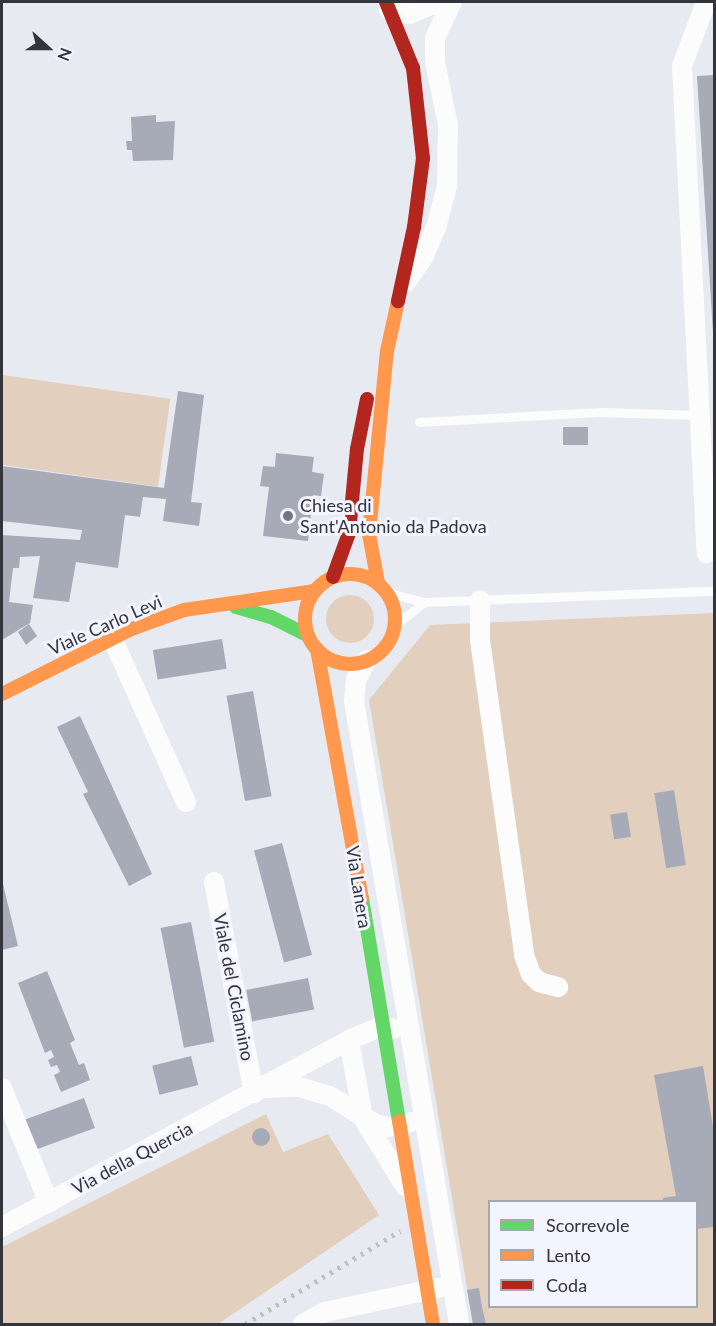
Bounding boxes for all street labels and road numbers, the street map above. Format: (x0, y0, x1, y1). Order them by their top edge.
street label: Viale Carlo Levi (45, 590, 165, 660)
street label: Via Lanera (342, 844, 376, 930)
street label: Viale del Ciclamino (209, 911, 259, 1063)
street label: Via della Quercia (68, 1117, 196, 1199)

